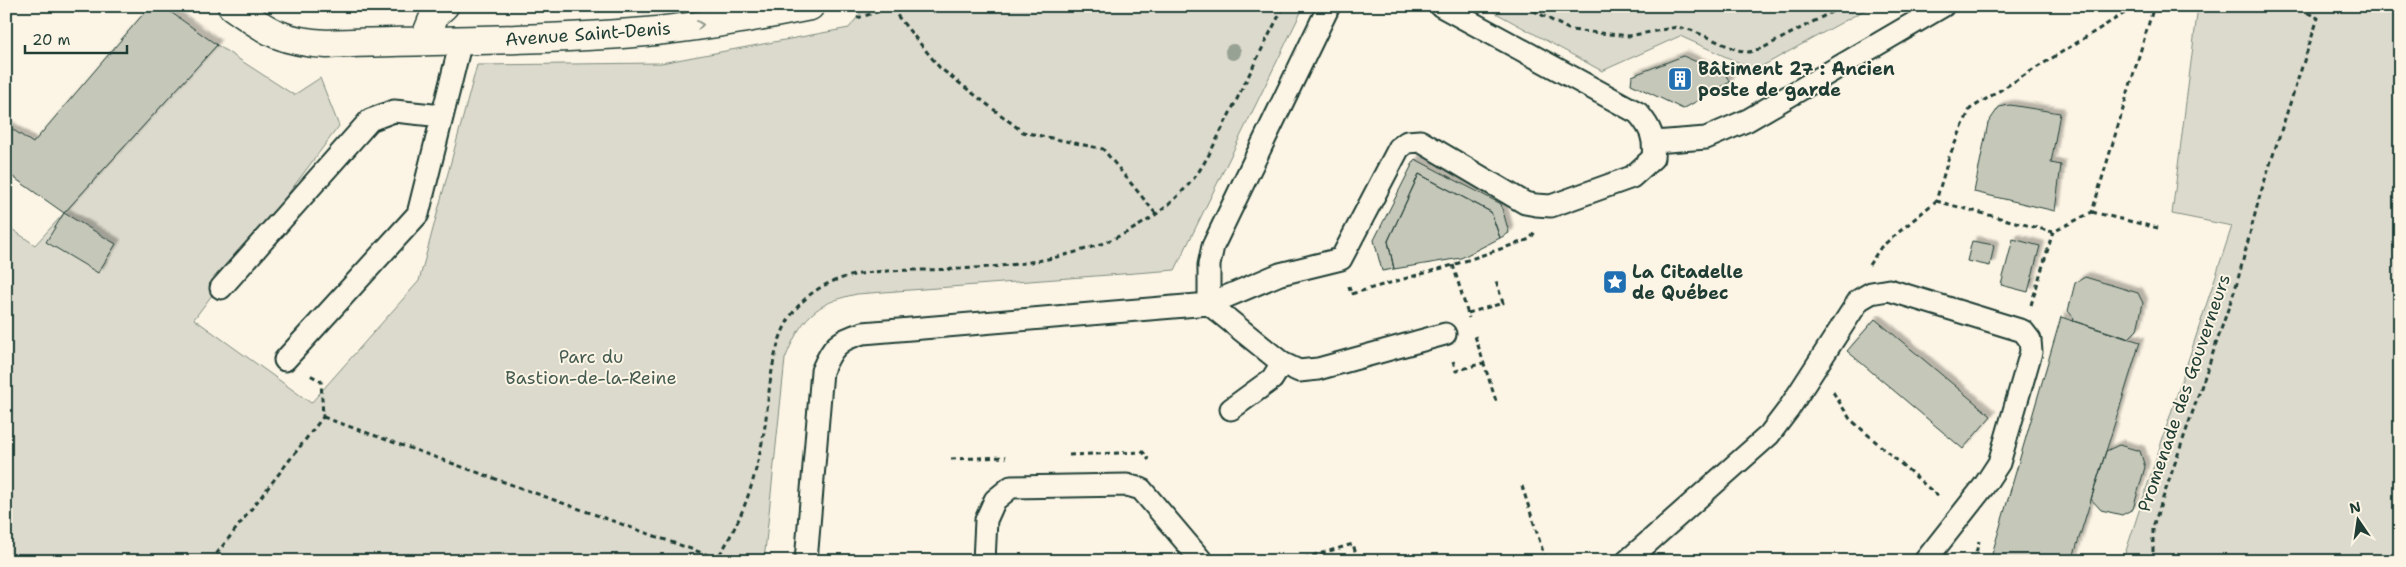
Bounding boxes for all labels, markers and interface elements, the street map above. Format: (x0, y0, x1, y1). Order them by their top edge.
street label: Avenue Saint-Denis (504, 16, 672, 52)
one-way arrow (696, 20, 704, 31)
scale bar (25, 22, 128, 54)
text: 20 m (32, 30, 71, 50)
place label: Bâtiment 27 : Ancien poste de garde (1698, 57, 1895, 102)
building icon: Bâtiment 27 : Ancien poste de garde (1667, 66, 1693, 92)
place label: La Citadelle de Québec (1632, 260, 1743, 305)
place icon: La Citadelle de Québec (1602, 269, 1628, 295)
street label: Promenade des Gouverneurs (2132, 271, 2236, 515)
park label: Parc du Bastion-de-la-Reine (505, 345, 677, 390)
north arrow (2334, 494, 2384, 544)
text: N (2348, 497, 2363, 517)

